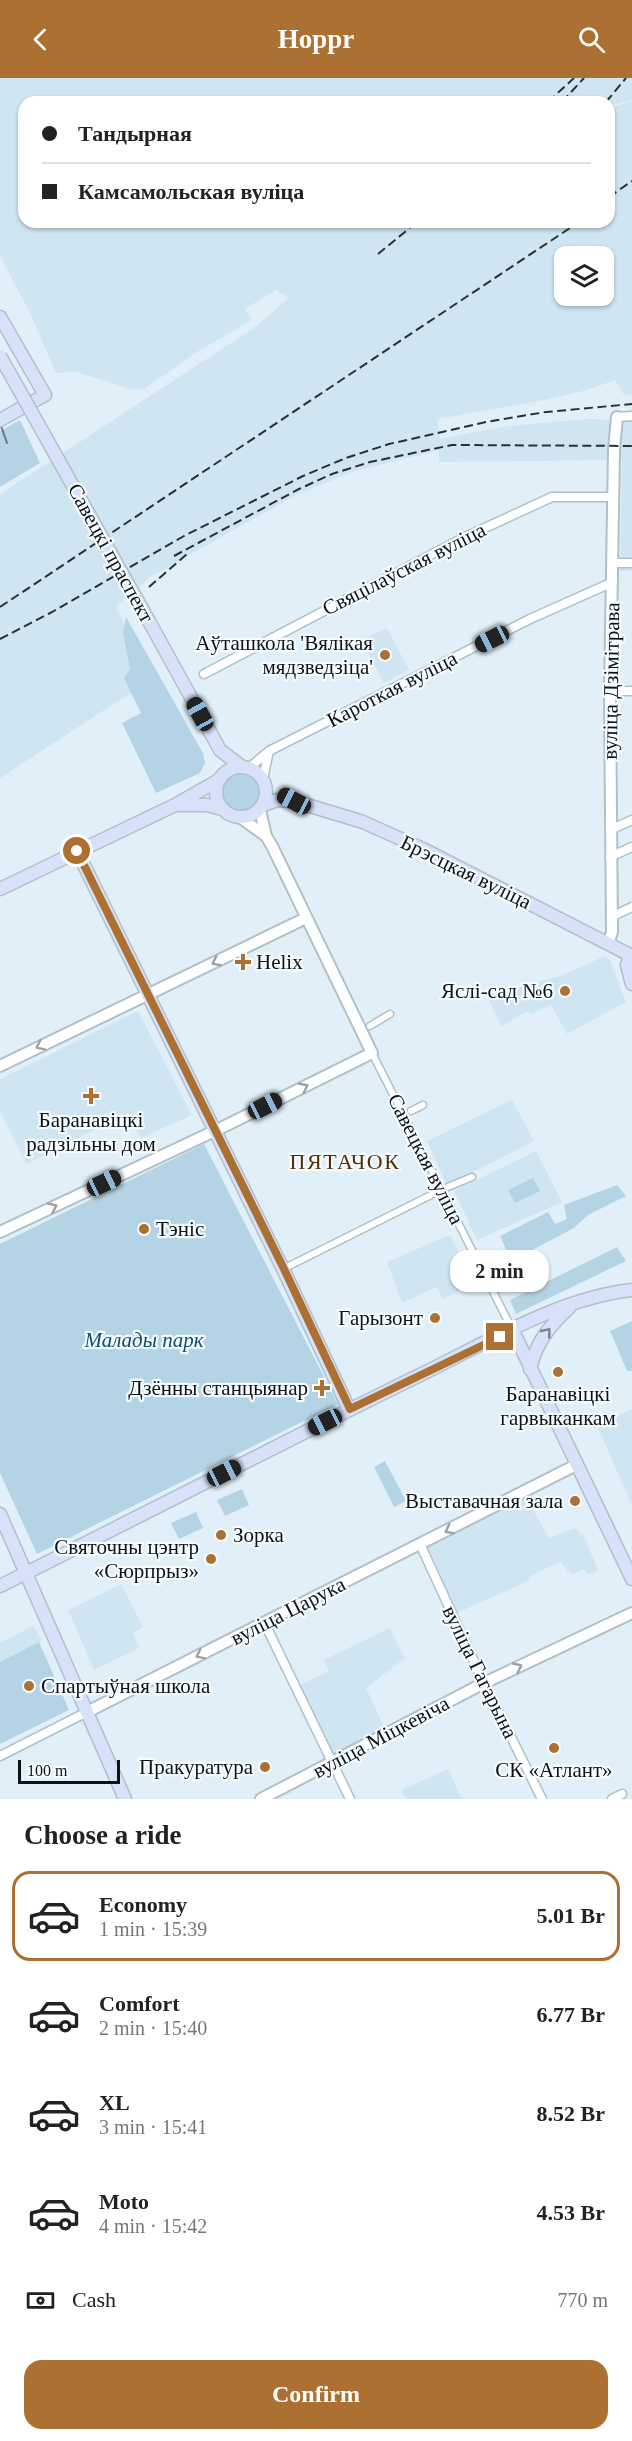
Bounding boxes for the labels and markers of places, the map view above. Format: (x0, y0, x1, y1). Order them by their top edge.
place label: Аўташкола 'Вялікая мядзведзіца' (195, 631, 373, 679)
marker: Аўташкола 'Вялікая мядзведзіца' (378, 648, 392, 662)
place label: Helix (256, 950, 303, 974)
marker: Helix (234, 953, 252, 971)
place label: Яслі-сад №6 (441, 979, 553, 1003)
marker: Яслі-сад №6 (558, 984, 572, 998)
marker: Баранавіцкі радзільны дом (82, 1087, 100, 1105)
place label: Баранавіцкі радзільны дом (26, 1108, 156, 1156)
place label: Тэніс (156, 1217, 204, 1241)
marker: Тэніс (137, 1222, 151, 1236)
place label: Гарызонт (338, 1306, 423, 1330)
marker: Гарызонт (428, 1311, 442, 1325)
marker: Баранавіцкі гарвыканкам (551, 1365, 565, 1379)
place label: Дзённы станцыянар (128, 1376, 308, 1400)
marker: Дзённы станцыянар (313, 1379, 331, 1397)
place label: Баранавіцкі гарвыканкам (500, 1382, 616, 1430)
place label: Выставачная зала (405, 1489, 564, 1513)
marker: Выставачная зала (568, 1494, 582, 1508)
place label: Зорка (233, 1523, 284, 1547)
marker: Зорка (214, 1528, 228, 1542)
place label: Святочны цэнтр «Сюрпрыз» (54, 1535, 199, 1583)
marker: Святочны цэнтр «Сюрпрыз» (204, 1552, 218, 1566)
place label: Спартыўная школа (41, 1674, 211, 1698)
marker: Спартыўная школа (22, 1679, 36, 1693)
marker: СК «Атлант» (547, 1741, 561, 1755)
place label: Пракуратура (139, 1755, 254, 1779)
place label: СК «Атлант» (495, 1758, 613, 1782)
marker: Пракуратура (258, 1760, 272, 1774)

